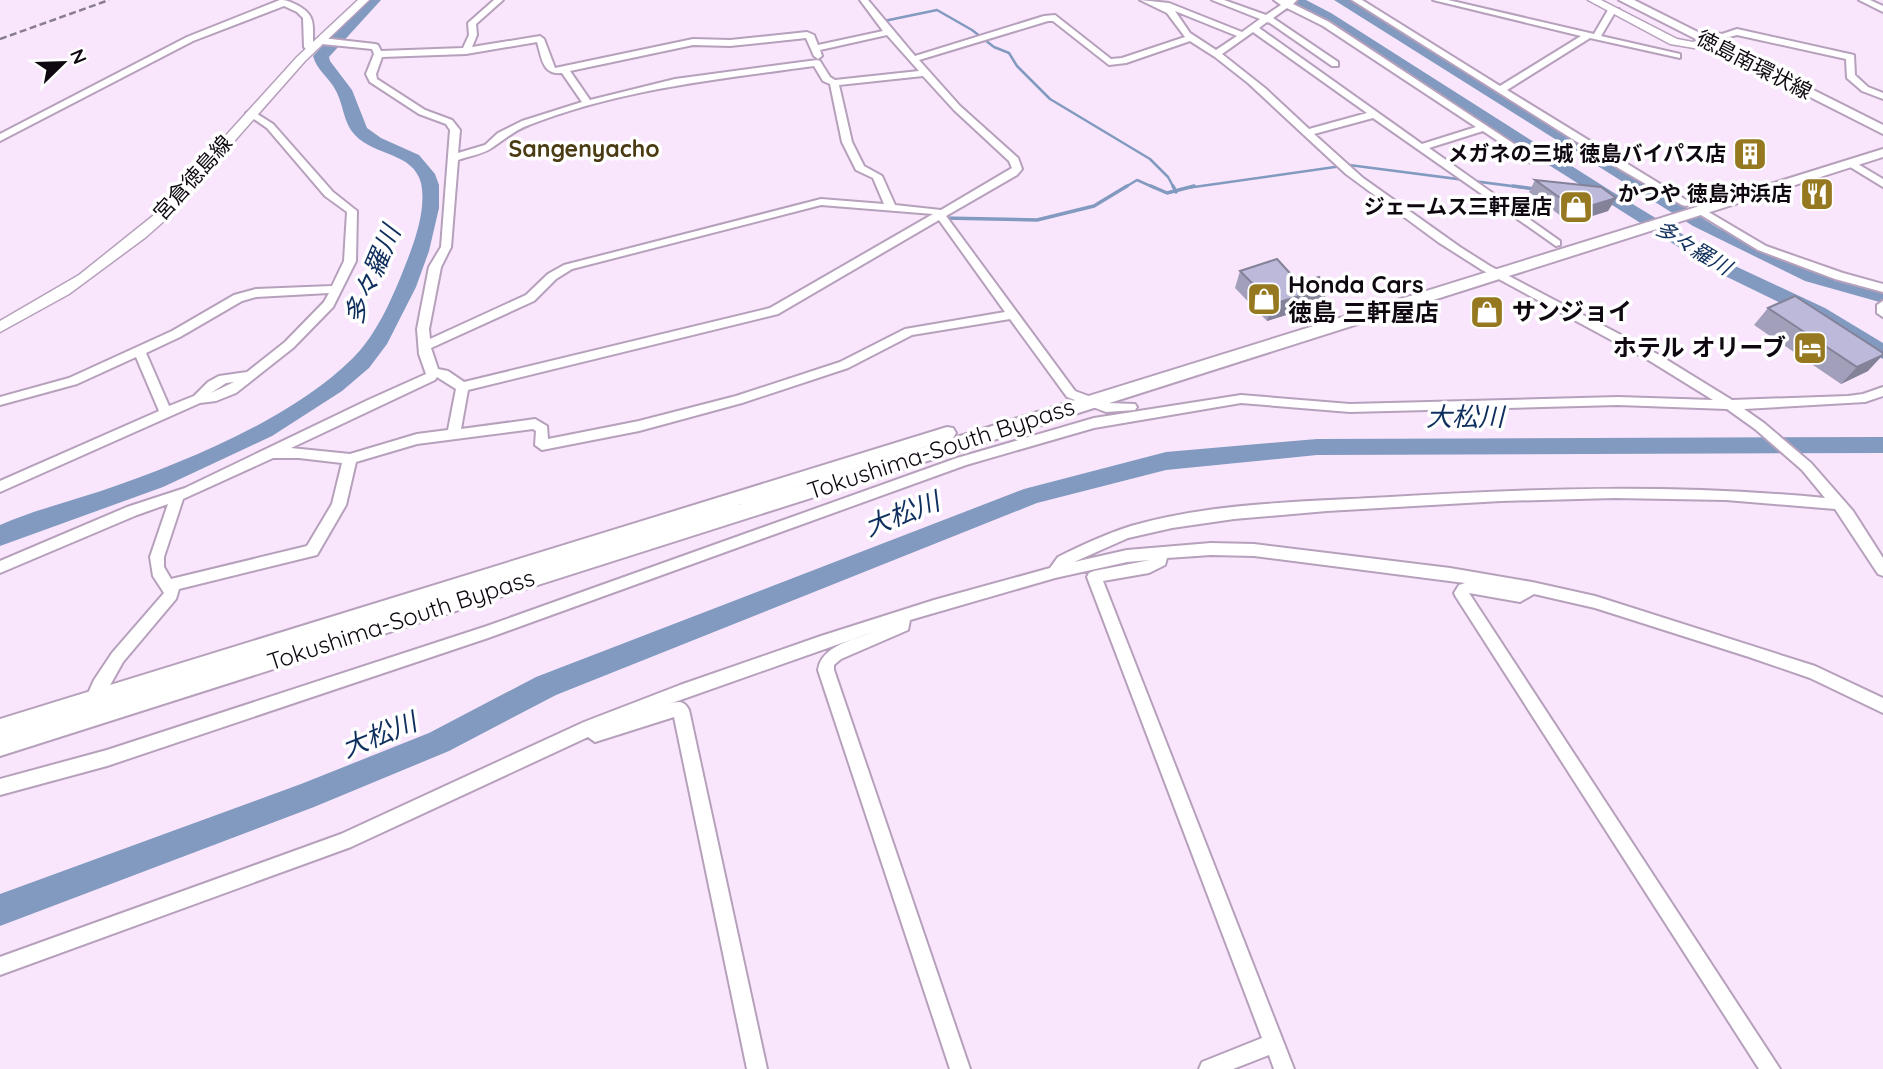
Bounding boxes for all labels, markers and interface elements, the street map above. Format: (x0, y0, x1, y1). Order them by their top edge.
street label: 徳島南環状線 (1692, 24, 1816, 104)
north arrow (28, 28, 98, 98)
text: N (65, 45, 92, 67)
street label: 宮倉徳島線 (147, 130, 237, 225)
district label: Sangenyacho (509, 134, 660, 163)
building icon: メガネの三城 徳島バイパス店 (1731, 135, 1769, 173)
place label: メガネの三城 徳島バイパス店 (1448, 140, 1726, 166)
restaurant icon: かつや 徳島沖浜店 (1798, 175, 1836, 213)
place label: かつや 徳島沖浜店 (1618, 180, 1792, 206)
shop icon: ジェームス三軒屋店 (1557, 188, 1595, 226)
place label: ジェームス三軒屋店 (1364, 193, 1552, 219)
water label: 多々羅川 (1651, 214, 1738, 281)
water label: 多々羅川 (336, 218, 408, 329)
place label: Honda Cars 徳島 三軒屋店 (1288, 269, 1439, 327)
shop icon: Honda Cars 徳島 三軒屋店 (1245, 280, 1283, 318)
shop icon: サンジョイ (1468, 293, 1506, 331)
place label: サンジョイ (1512, 296, 1632, 326)
hotel icon: ホテル オリーブ (1791, 329, 1829, 367)
place label: ホテル オリーブ (1613, 332, 1786, 362)
street label: Tokushima-South Bypass (803, 391, 1078, 505)
water label: 大松川 (1426, 400, 1507, 433)
water label: 大松川 (859, 483, 947, 543)
street label: Tokushima-South Bypass (263, 562, 538, 676)
water label: 大松川 (336, 704, 424, 764)

